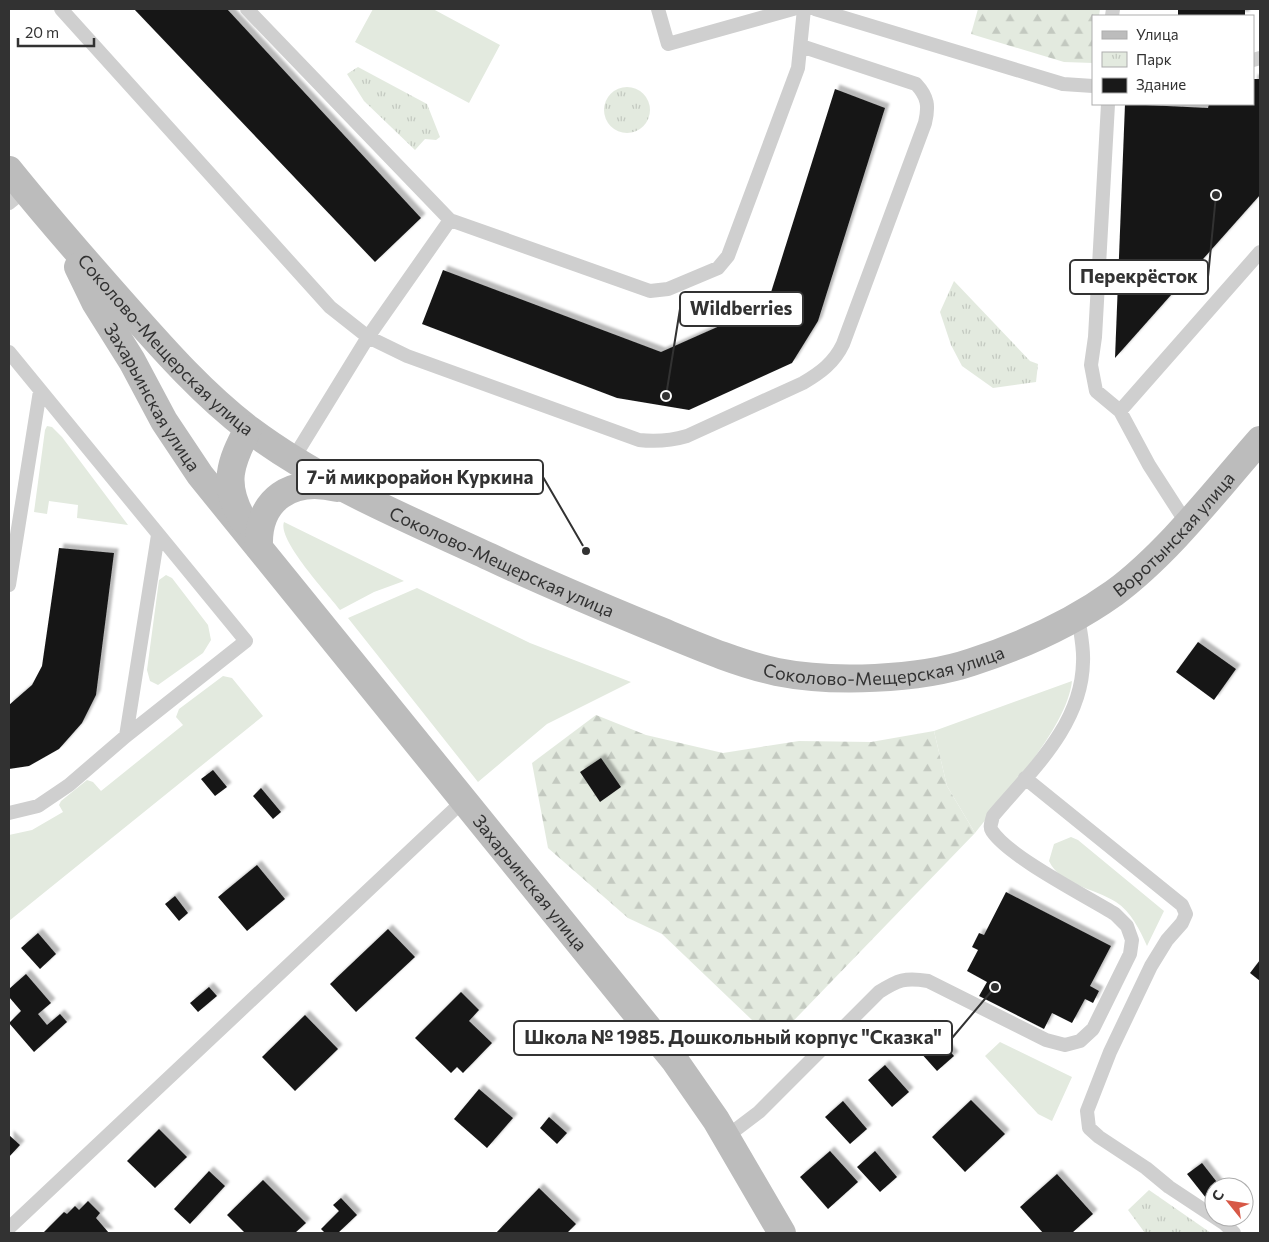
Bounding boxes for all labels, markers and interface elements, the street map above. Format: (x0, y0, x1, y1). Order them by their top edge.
scale bar (18, 15, 94, 47)
legend (1092, 15, 1254, 105)
text: 20 m (25, 23, 59, 41)
text: Улица (1136, 25, 1178, 43)
text: Парк (1136, 50, 1172, 68)
text: Здание (1136, 75, 1186, 93)
street label: Соколово-Мещерская улица (73, 249, 258, 440)
callout: Перекрёсток (1070, 260, 1208, 294)
text: Перекрёсток (1080, 264, 1198, 287)
callout: Wildberries (680, 292, 803, 326)
text: Wildberries (690, 296, 792, 319)
street label: Захарьинская улица (100, 319, 205, 475)
callout: 7-й микрорайон Куркина (297, 460, 543, 494)
text: 7-й микрорайон Куркина (307, 465, 533, 488)
street label: Воротынская улица (1108, 467, 1239, 601)
street label: Соколово-Мещерская улица (386, 501, 618, 621)
street label: Соколово-Мещерская улица (761, 641, 1007, 689)
street label: Захарьинская улица (469, 810, 592, 955)
callout: Школа № 1985. Дошкольный корпус "Сказка" (514, 1021, 952, 1055)
text: Школа № 1985. Дошкольный корпус "Сказка" (524, 1025, 942, 1048)
north arrow (1204, 1177, 1254, 1227)
text: С (1208, 1187, 1227, 1204)

